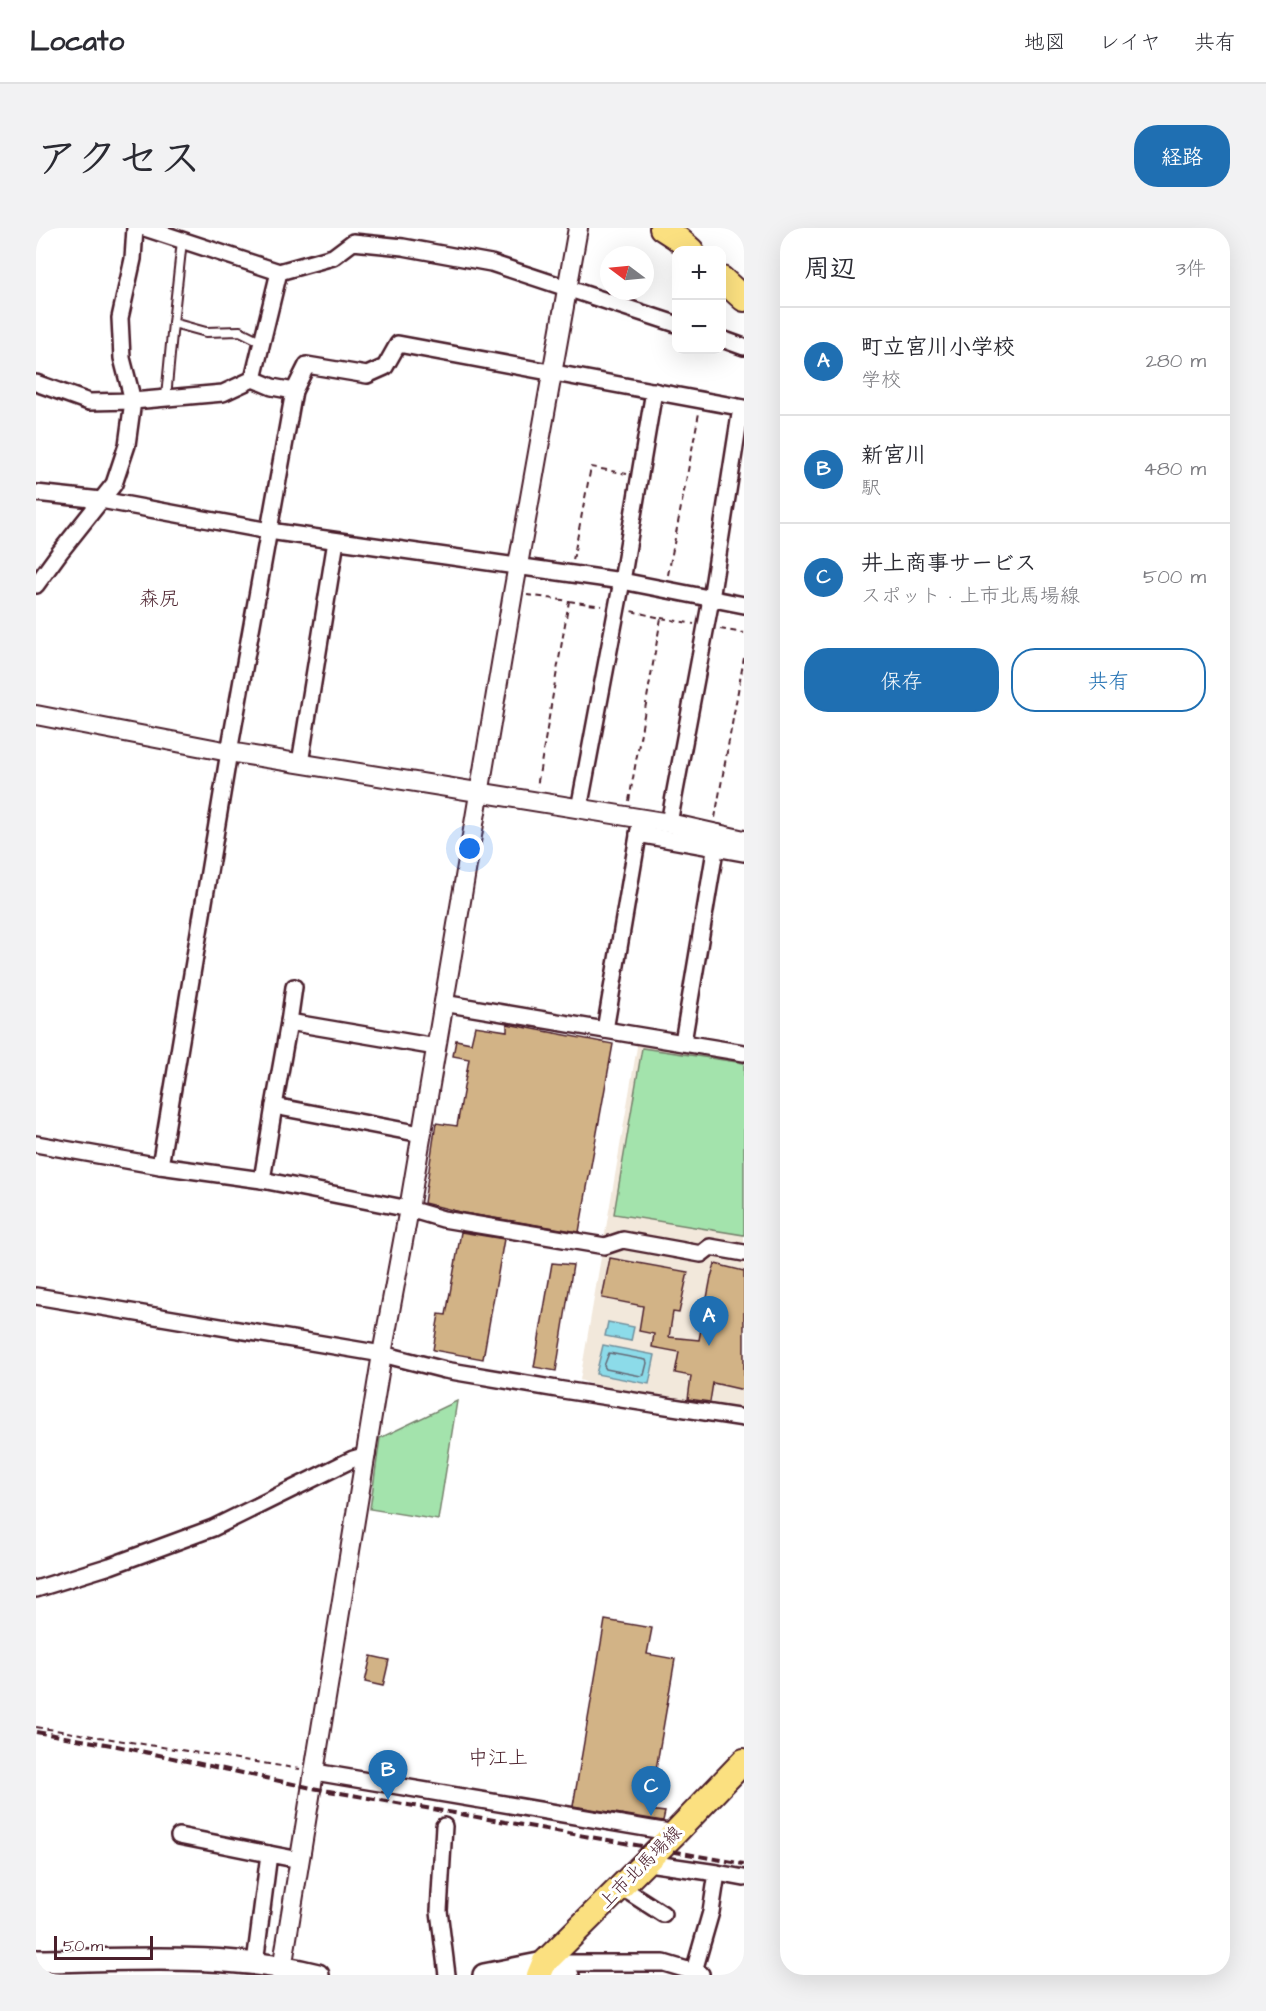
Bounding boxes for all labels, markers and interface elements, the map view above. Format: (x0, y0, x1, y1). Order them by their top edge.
text: Locato (30, 22, 124, 61)
text: 地図 (1024, 28, 1066, 57)
text: レイヤ (1099, 28, 1161, 57)
text: 共有 (1194, 28, 1236, 57)
button: 経路 (1134, 125, 1230, 187)
text: アクセス (36, 131, 201, 189)
north arrow (600, 246, 654, 300)
map controls (672, 246, 726, 354)
button: + (672, 246, 726, 300)
text: 周辺 (804, 251, 856, 287)
text: 3件 (1176, 255, 1206, 283)
button: − (672, 300, 726, 354)
text: 町立宮川小学校 (861, 332, 1015, 363)
text: A (817, 347, 830, 375)
text: 280 m (1145, 347, 1206, 375)
text: 学校 (861, 366, 901, 394)
text: 新宮川 (861, 440, 927, 471)
text: B (816, 455, 831, 483)
text: 480 m (1143, 455, 1206, 483)
text: 駅 (861, 474, 881, 502)
text: 井上商事サービス (861, 548, 1037, 579)
text: C (816, 563, 831, 591)
text: 500 m (1143, 563, 1206, 591)
text: スポット · 上市北馬場線 (861, 582, 1080, 610)
district label: 森尻 (139, 585, 179, 613)
button: 保存 (804, 648, 999, 712)
button: 共有 (1011, 648, 1206, 712)
your location (455, 834, 484, 863)
pin: A (690, 1296, 728, 1346)
district label: 中江上 (468, 1744, 528, 1772)
pin: B (368, 1750, 408, 1800)
pin: C (632, 1766, 670, 1816)
street label: 上市北馬場線 (593, 1820, 687, 1914)
scale bar (54, 1933, 153, 1960)
text: 50 m (63, 1935, 103, 1957)

